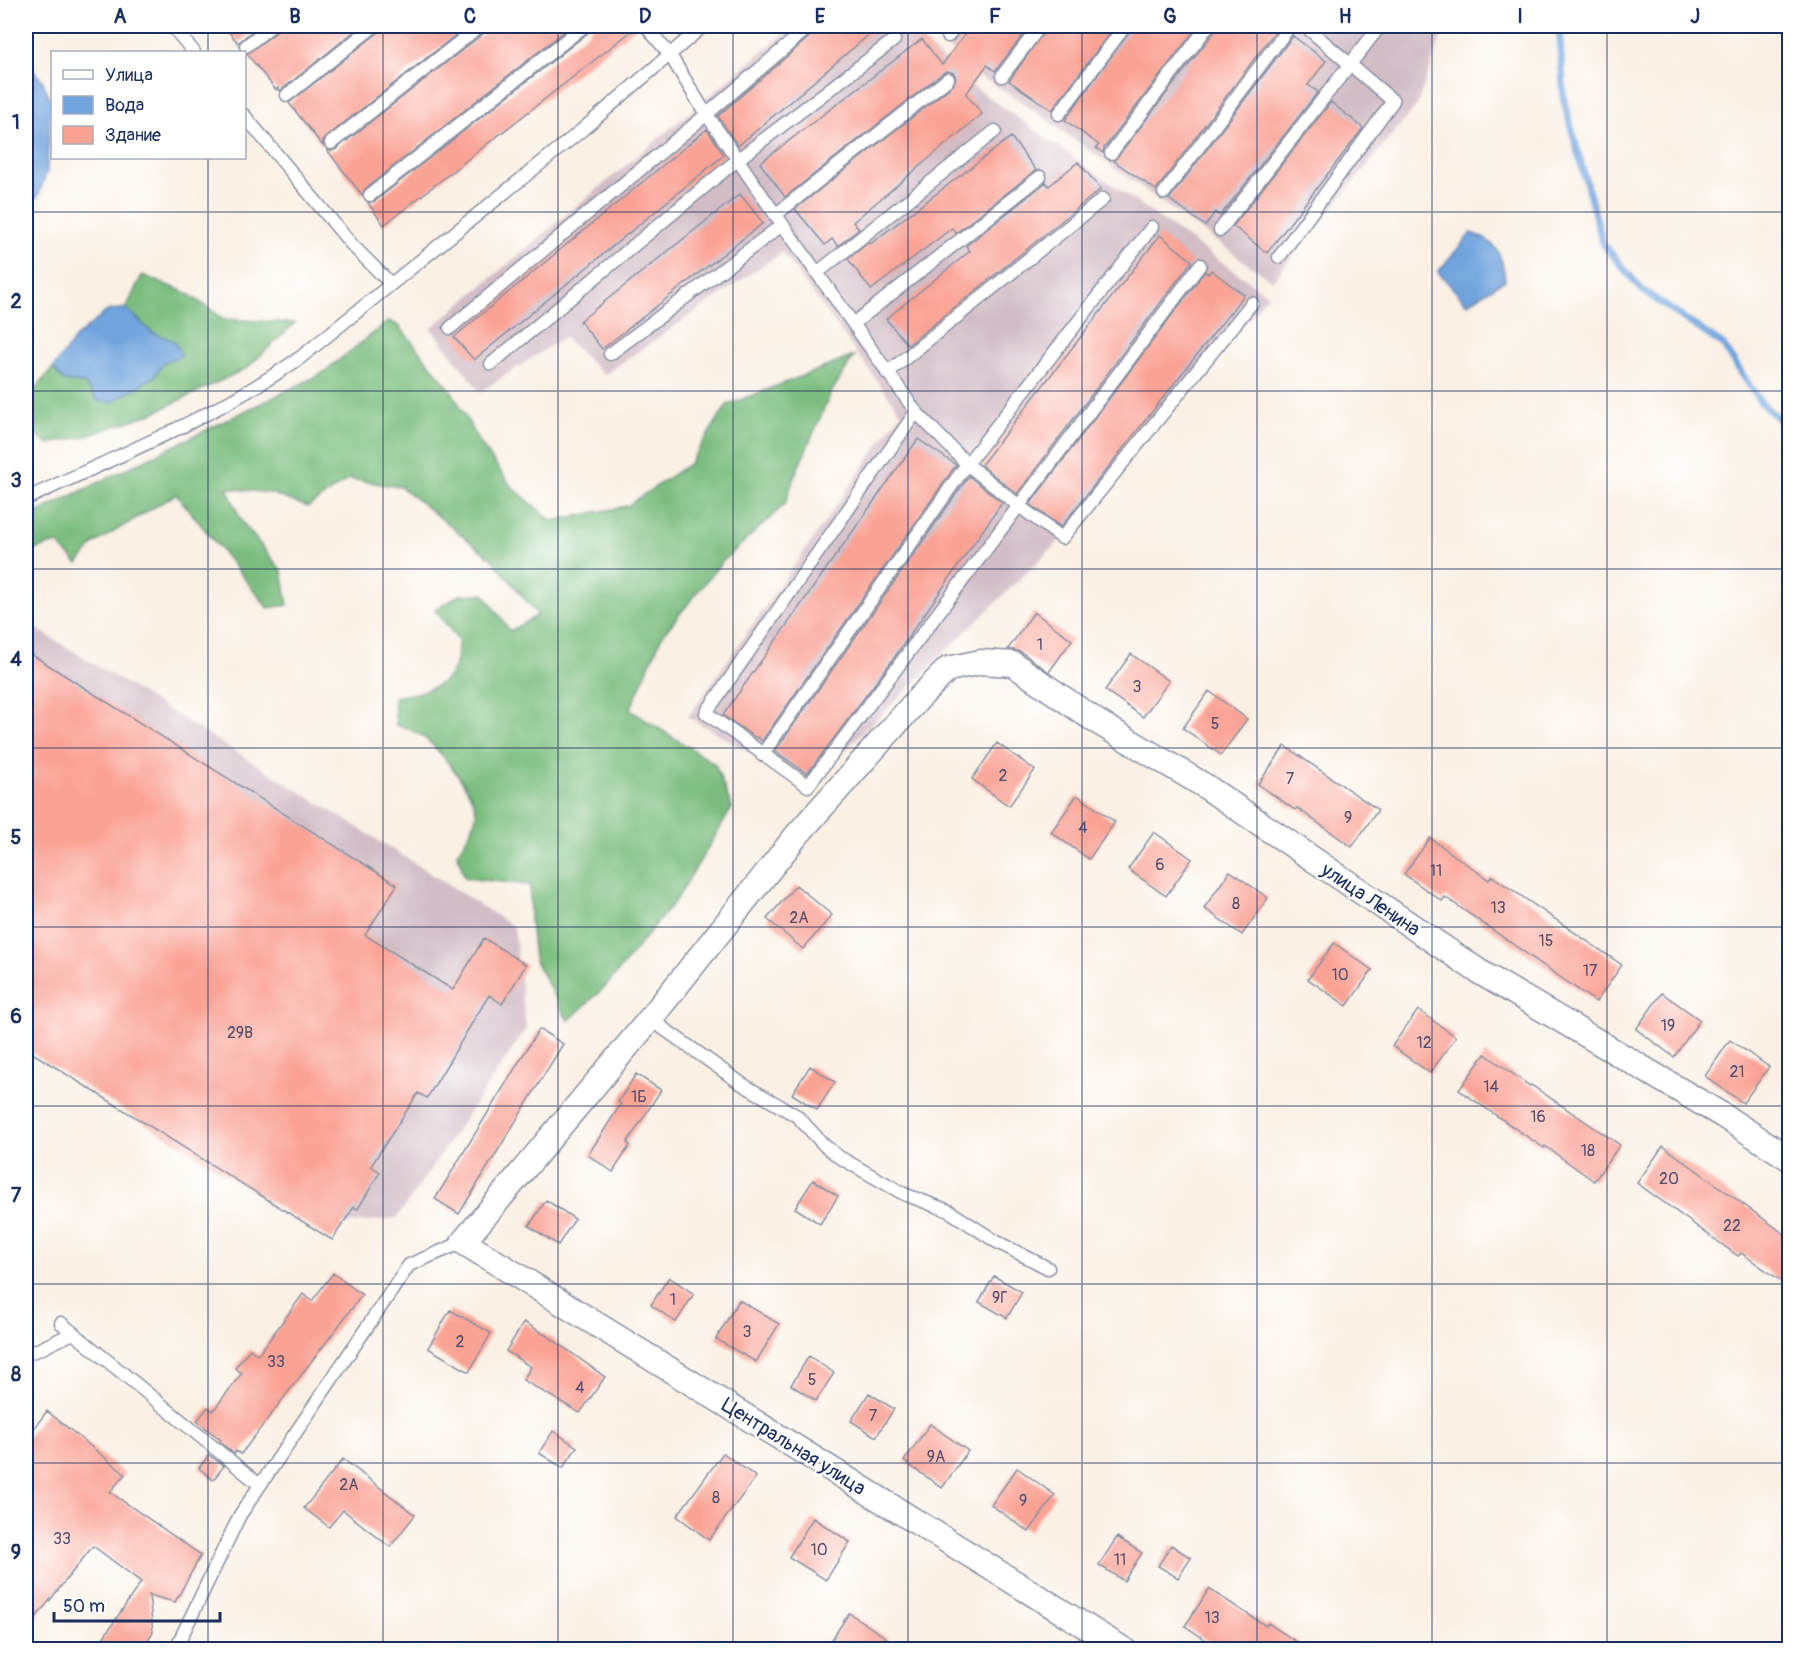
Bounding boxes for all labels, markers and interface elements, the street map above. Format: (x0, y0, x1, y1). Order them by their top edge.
text: A (114, 4, 127, 29)
text: B (289, 4, 301, 29)
text: C (464, 4, 476, 29)
text: D (639, 4, 652, 29)
text: E (815, 4, 826, 29)
text: F (989, 4, 1001, 29)
text: G (1163, 4, 1177, 29)
text: H (1339, 4, 1352, 29)
text: I (1517, 4, 1523, 29)
text: J (1690, 4, 1700, 29)
legend (51, 51, 246, 159)
text: Улица (105, 64, 153, 87)
text: Вода (105, 94, 144, 117)
text: 1 (12, 110, 20, 135)
text: Здание (105, 124, 161, 147)
text: 2 (10, 289, 22, 314)
text: 3 (10, 468, 22, 493)
house number: 1 (1037, 635, 1043, 655)
text: 4 (10, 647, 22, 672)
house number: 3 (1133, 677, 1142, 697)
house number: 5 (1211, 714, 1219, 734)
house number: 2 (999, 766, 1008, 786)
house number: 7 (1286, 769, 1295, 789)
house number: 9 (1344, 808, 1352, 828)
house number: 4 (1078, 818, 1088, 838)
text: 5 (11, 825, 22, 850)
house number: 6 (1155, 855, 1165, 875)
street label: улица Ленина (1316, 857, 1425, 942)
house number: 11 (1430, 861, 1442, 881)
house number: 8 (1232, 894, 1240, 914)
house number: 13 (1490, 898, 1506, 918)
house number: 2А (789, 908, 809, 928)
house number: 15 (1539, 931, 1553, 951)
house number: 17 (1583, 961, 1598, 981)
house number: 10 (1331, 965, 1349, 985)
text: 6 (10, 1004, 22, 1029)
house number: 19 (1661, 1016, 1675, 1036)
house number: 29B (227, 1023, 253, 1043)
house number: 12 (1416, 1033, 1432, 1053)
house number: 21 (1729, 1062, 1745, 1082)
house number: 14 (1483, 1077, 1499, 1097)
house number: 1Б (631, 1087, 647, 1107)
house number: 16 (1530, 1107, 1546, 1127)
house number: 18 (1581, 1141, 1595, 1161)
house number: 20 (1659, 1169, 1679, 1189)
text: 7 (11, 1183, 22, 1208)
house number: 22 (1723, 1216, 1741, 1236)
house number: 9Г (992, 1288, 1008, 1308)
house number: 1 (670, 1290, 676, 1310)
house number: 3 (743, 1322, 752, 1342)
house number: 2 (456, 1332, 465, 1352)
house number: 33 (267, 1352, 285, 1372)
text: 8 (11, 1362, 21, 1387)
house number: 5 (808, 1370, 816, 1390)
house number: 4 (575, 1378, 585, 1398)
street label: Центральная улица (717, 1392, 870, 1501)
house number: 7 (869, 1406, 878, 1426)
house number: 9А (927, 1447, 945, 1467)
house number: 2А (339, 1475, 359, 1495)
house number: 8 (712, 1488, 720, 1508)
house number: 9 (1019, 1491, 1027, 1511)
house number: 33 (53, 1529, 71, 1549)
text: 9 (11, 1540, 21, 1565)
house number: 10 (810, 1540, 828, 1560)
house number: 11 (1114, 1550, 1126, 1570)
scale bar (54, 1585, 220, 1623)
text: 50 m (63, 1595, 105, 1618)
house number: 13 (1204, 1608, 1220, 1628)

